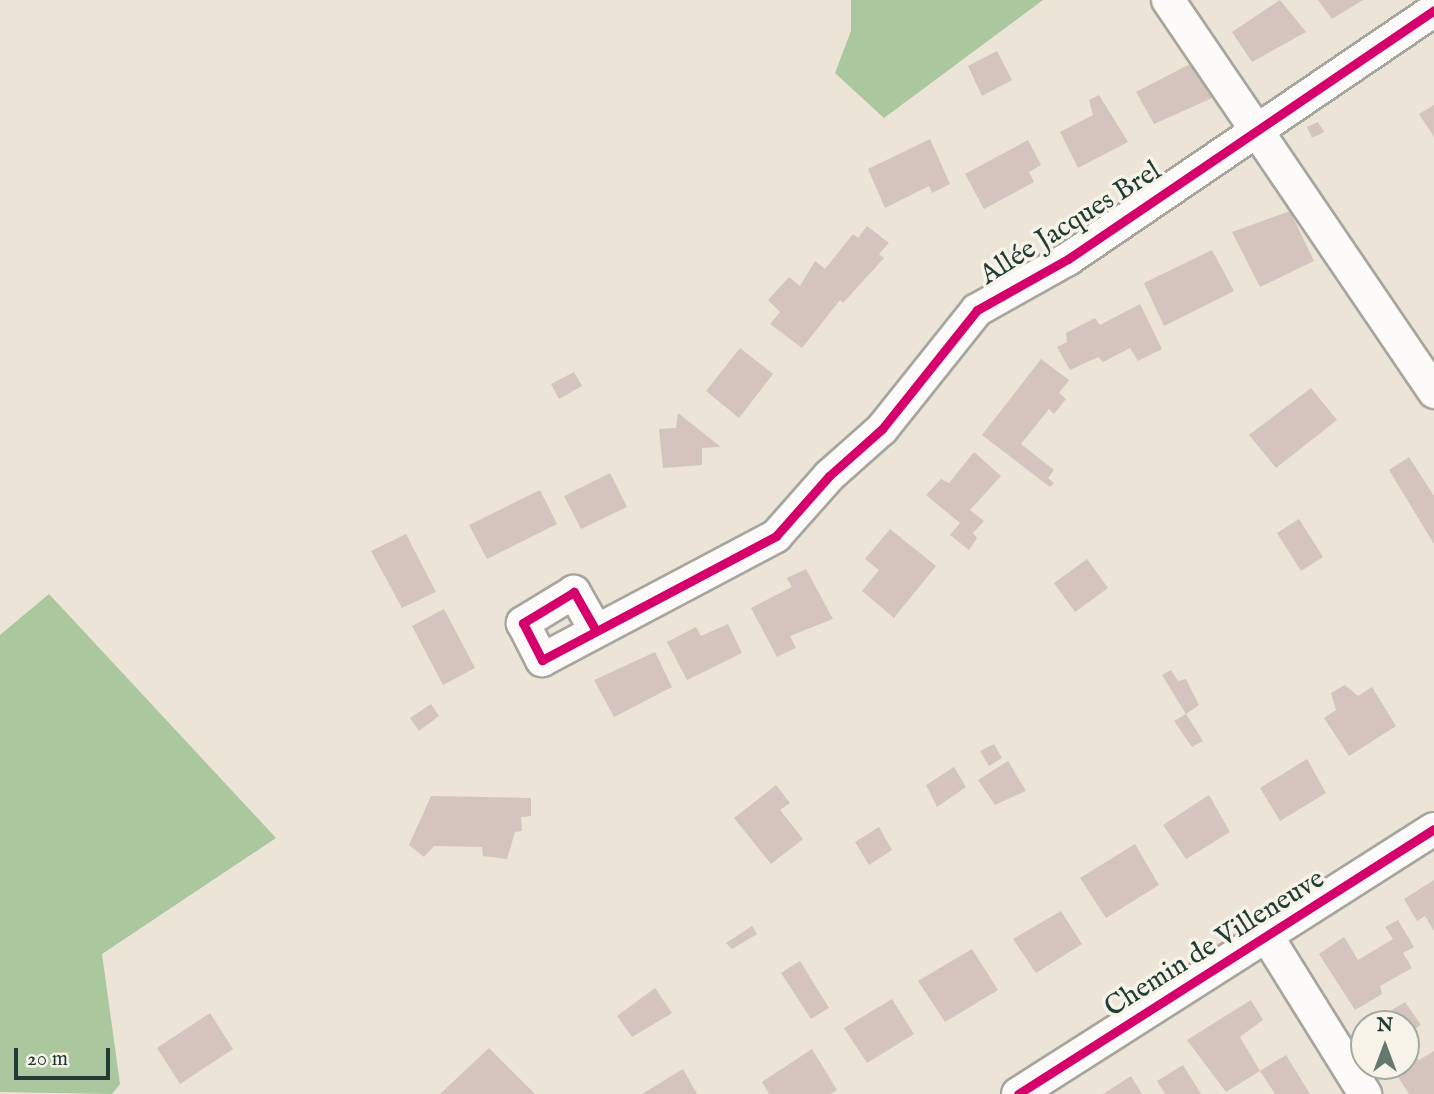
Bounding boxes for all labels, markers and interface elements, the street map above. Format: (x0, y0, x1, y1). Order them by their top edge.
street label: Allée Jacques Brel (974, 155, 1168, 293)
street label: Chemin de Villeneuve (1099, 863, 1331, 1025)
north arrow (1350, 1010, 1420, 1080)
text: N (1377, 1014, 1393, 1038)
scale bar (18, 1034, 114, 1078)
text: 20 m (27, 1046, 68, 1073)

